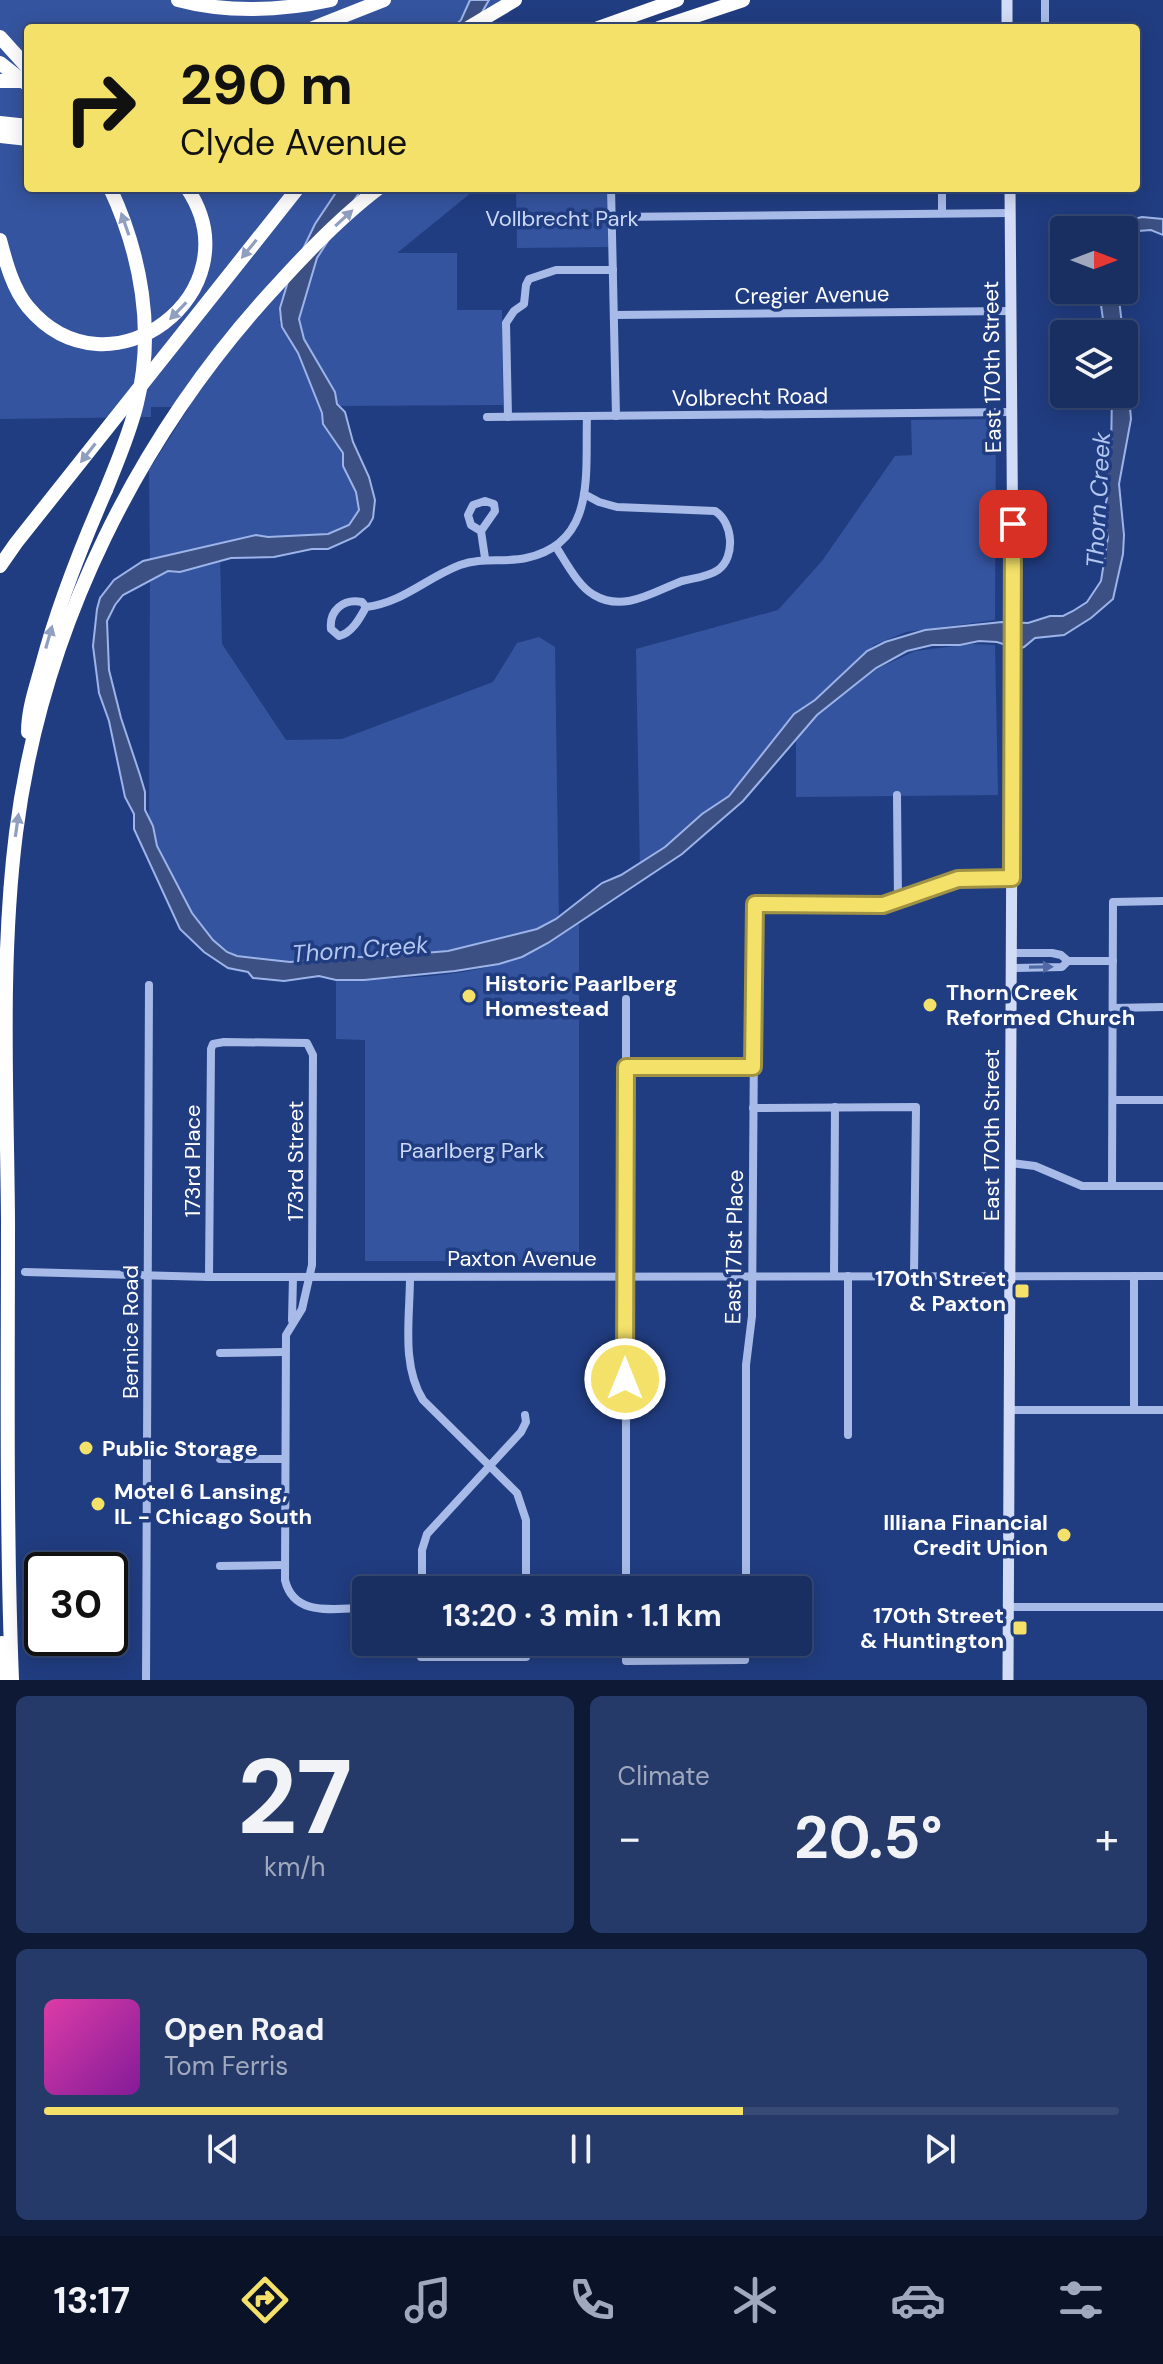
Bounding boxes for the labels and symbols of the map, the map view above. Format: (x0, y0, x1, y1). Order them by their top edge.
park label: Vollbrecht Park (485, 204, 639, 233)
one-way arrow (334, 210, 353, 228)
one-way arrow (119, 212, 131, 236)
north arrow (1050, 216, 1138, 304)
one-way arrow (241, 239, 258, 259)
street label: Cregier Avenue (734, 279, 890, 311)
street label: East 170th Street (976, 281, 1008, 453)
one-way arrow (169, 301, 187, 320)
street label: Volbrecht Road (672, 381, 828, 413)
water label: Thorn Creek (1079, 430, 1117, 569)
one-way arrow (79, 442, 96, 463)
pin (979, 490, 1047, 558)
one-way arrow (44, 624, 56, 649)
one-way arrow (11, 813, 24, 838)
water label: Thorn Creek (291, 929, 430, 969)
one-way arrow (1029, 961, 1054, 974)
place label: Historic Paarlberg Homestead (485, 969, 677, 1023)
place label: Thorn Creek Reformed Church (946, 978, 1135, 1032)
marker: Historic Paarlberg Homestead (460, 987, 478, 1005)
marker: Thorn Creek Reformed Church (921, 996, 939, 1014)
street label: East 170th Street (977, 1049, 1006, 1221)
street label: 173rd Street (281, 1101, 310, 1221)
street label: 173rd Place (178, 1104, 207, 1218)
park label: Paarlberg Park (400, 1136, 544, 1165)
street label: East 171st Place (718, 1169, 750, 1325)
street label: Paxton Avenue (447, 1244, 597, 1273)
place label: 170th Street & Paxton (875, 1264, 1006, 1318)
street label: Bernice Road (116, 1265, 145, 1399)
marker: 170th Street & Paxton (1013, 1282, 1031, 1300)
position arrow (583, 1337, 667, 1421)
place label: Public Storage (102, 1434, 258, 1463)
marker: Public Storage (77, 1439, 95, 1457)
place label: Motel 6 Lansing, IL - Chicago South (114, 1477, 312, 1531)
marker: Motel 6 Lansing, IL - Chicago South (89, 1495, 107, 1513)
place label: Illiana Financial Credit Union (883, 1508, 1048, 1562)
marker: Illiana Financial Credit Union (1055, 1526, 1073, 1544)
speed limit sign: 30 (24, 1552, 128, 1656)
place label: 170th Street & Huntington (860, 1601, 1004, 1655)
marker: 170th Street & Huntington (1011, 1619, 1029, 1637)

